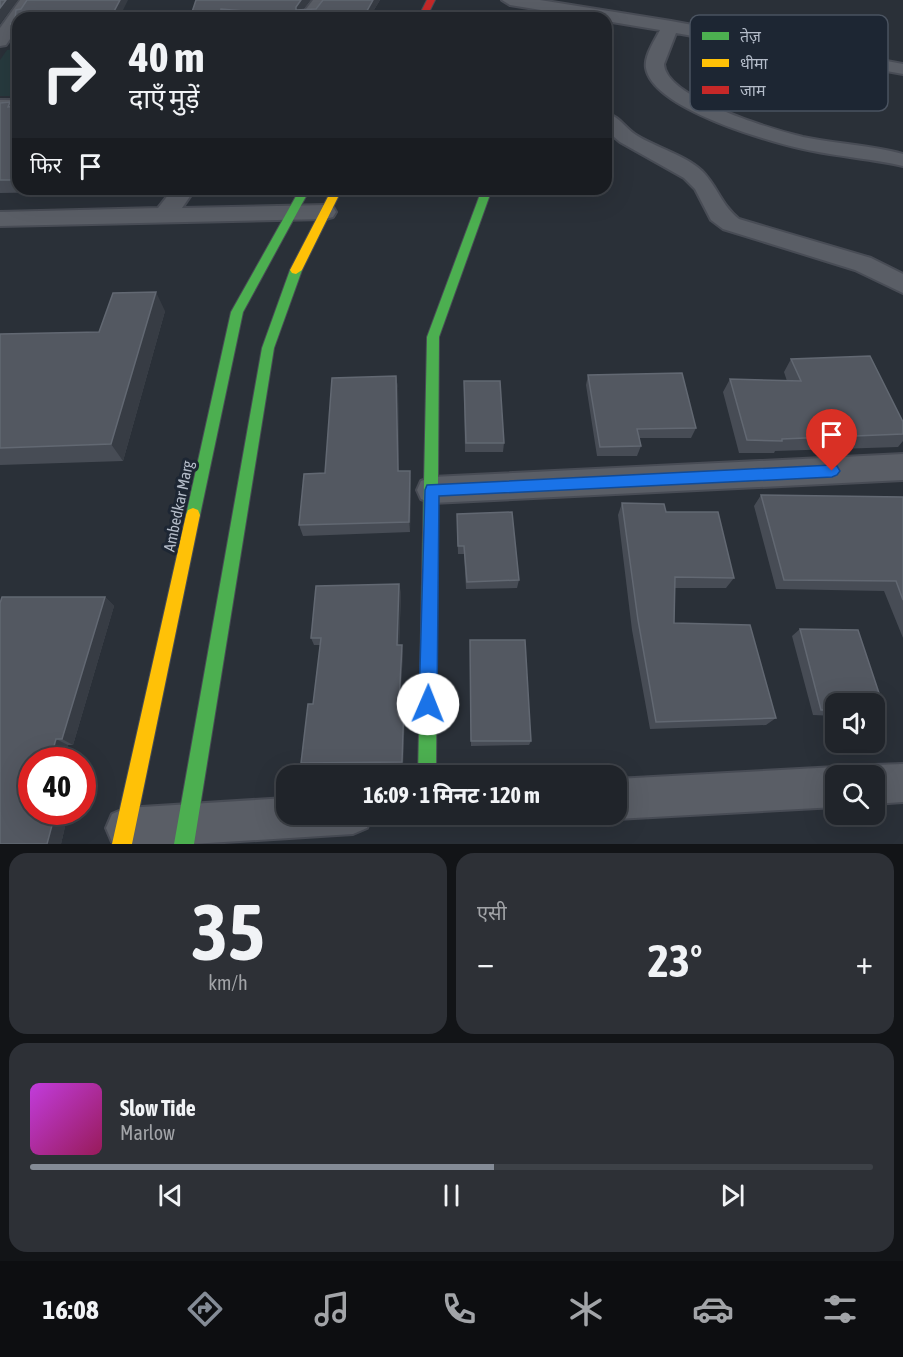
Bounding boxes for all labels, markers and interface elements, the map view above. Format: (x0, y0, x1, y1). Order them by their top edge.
legend (690, 15, 888, 111)
text: तेज़ (740, 27, 762, 45)
text: 40 m (129, 33, 204, 81)
icon: right (30, 36, 108, 114)
text: धीमा (740, 54, 769, 72)
text: जाम (740, 81, 766, 99)
text: दाएँ मुड़ें (129, 83, 200, 114)
icon: arrive (74, 150, 107, 183)
text: फिर (30, 152, 62, 178)
pin (806, 409, 857, 471)
icon: arrive (815, 418, 848, 451)
street label: Ambedkar Marg (160, 459, 197, 553)
position arrow (396, 672, 460, 736)
map controls (825, 693, 885, 825)
button: sound (825, 693, 885, 753)
speed limit sign: 40 (18, 747, 96, 825)
button: search (825, 765, 885, 825)
text: 16:09 · 1 मिनट · 120 m (363, 782, 540, 808)
text: 35 (191, 887, 265, 977)
text: एसी (477, 901, 507, 924)
text: 23° (648, 935, 702, 987)
text: − (477, 943, 494, 981)
text: + (856, 943, 873, 981)
text: km/h (208, 971, 248, 994)
text: Slow Tide (120, 1095, 196, 1121)
text: Marlow (120, 1121, 175, 1144)
icon: previous (154, 1179, 187, 1212)
icon: pause (435, 1179, 468, 1212)
icon: next (716, 1179, 749, 1212)
icon: directions (184, 1288, 226, 1330)
icon: music (311, 1288, 353, 1330)
icon: phone (438, 1288, 480, 1330)
icon: climate (565, 1288, 607, 1330)
icon: car (692, 1288, 734, 1330)
icon: filters (819, 1288, 861, 1330)
text: 16:08 (42, 1294, 99, 1325)

